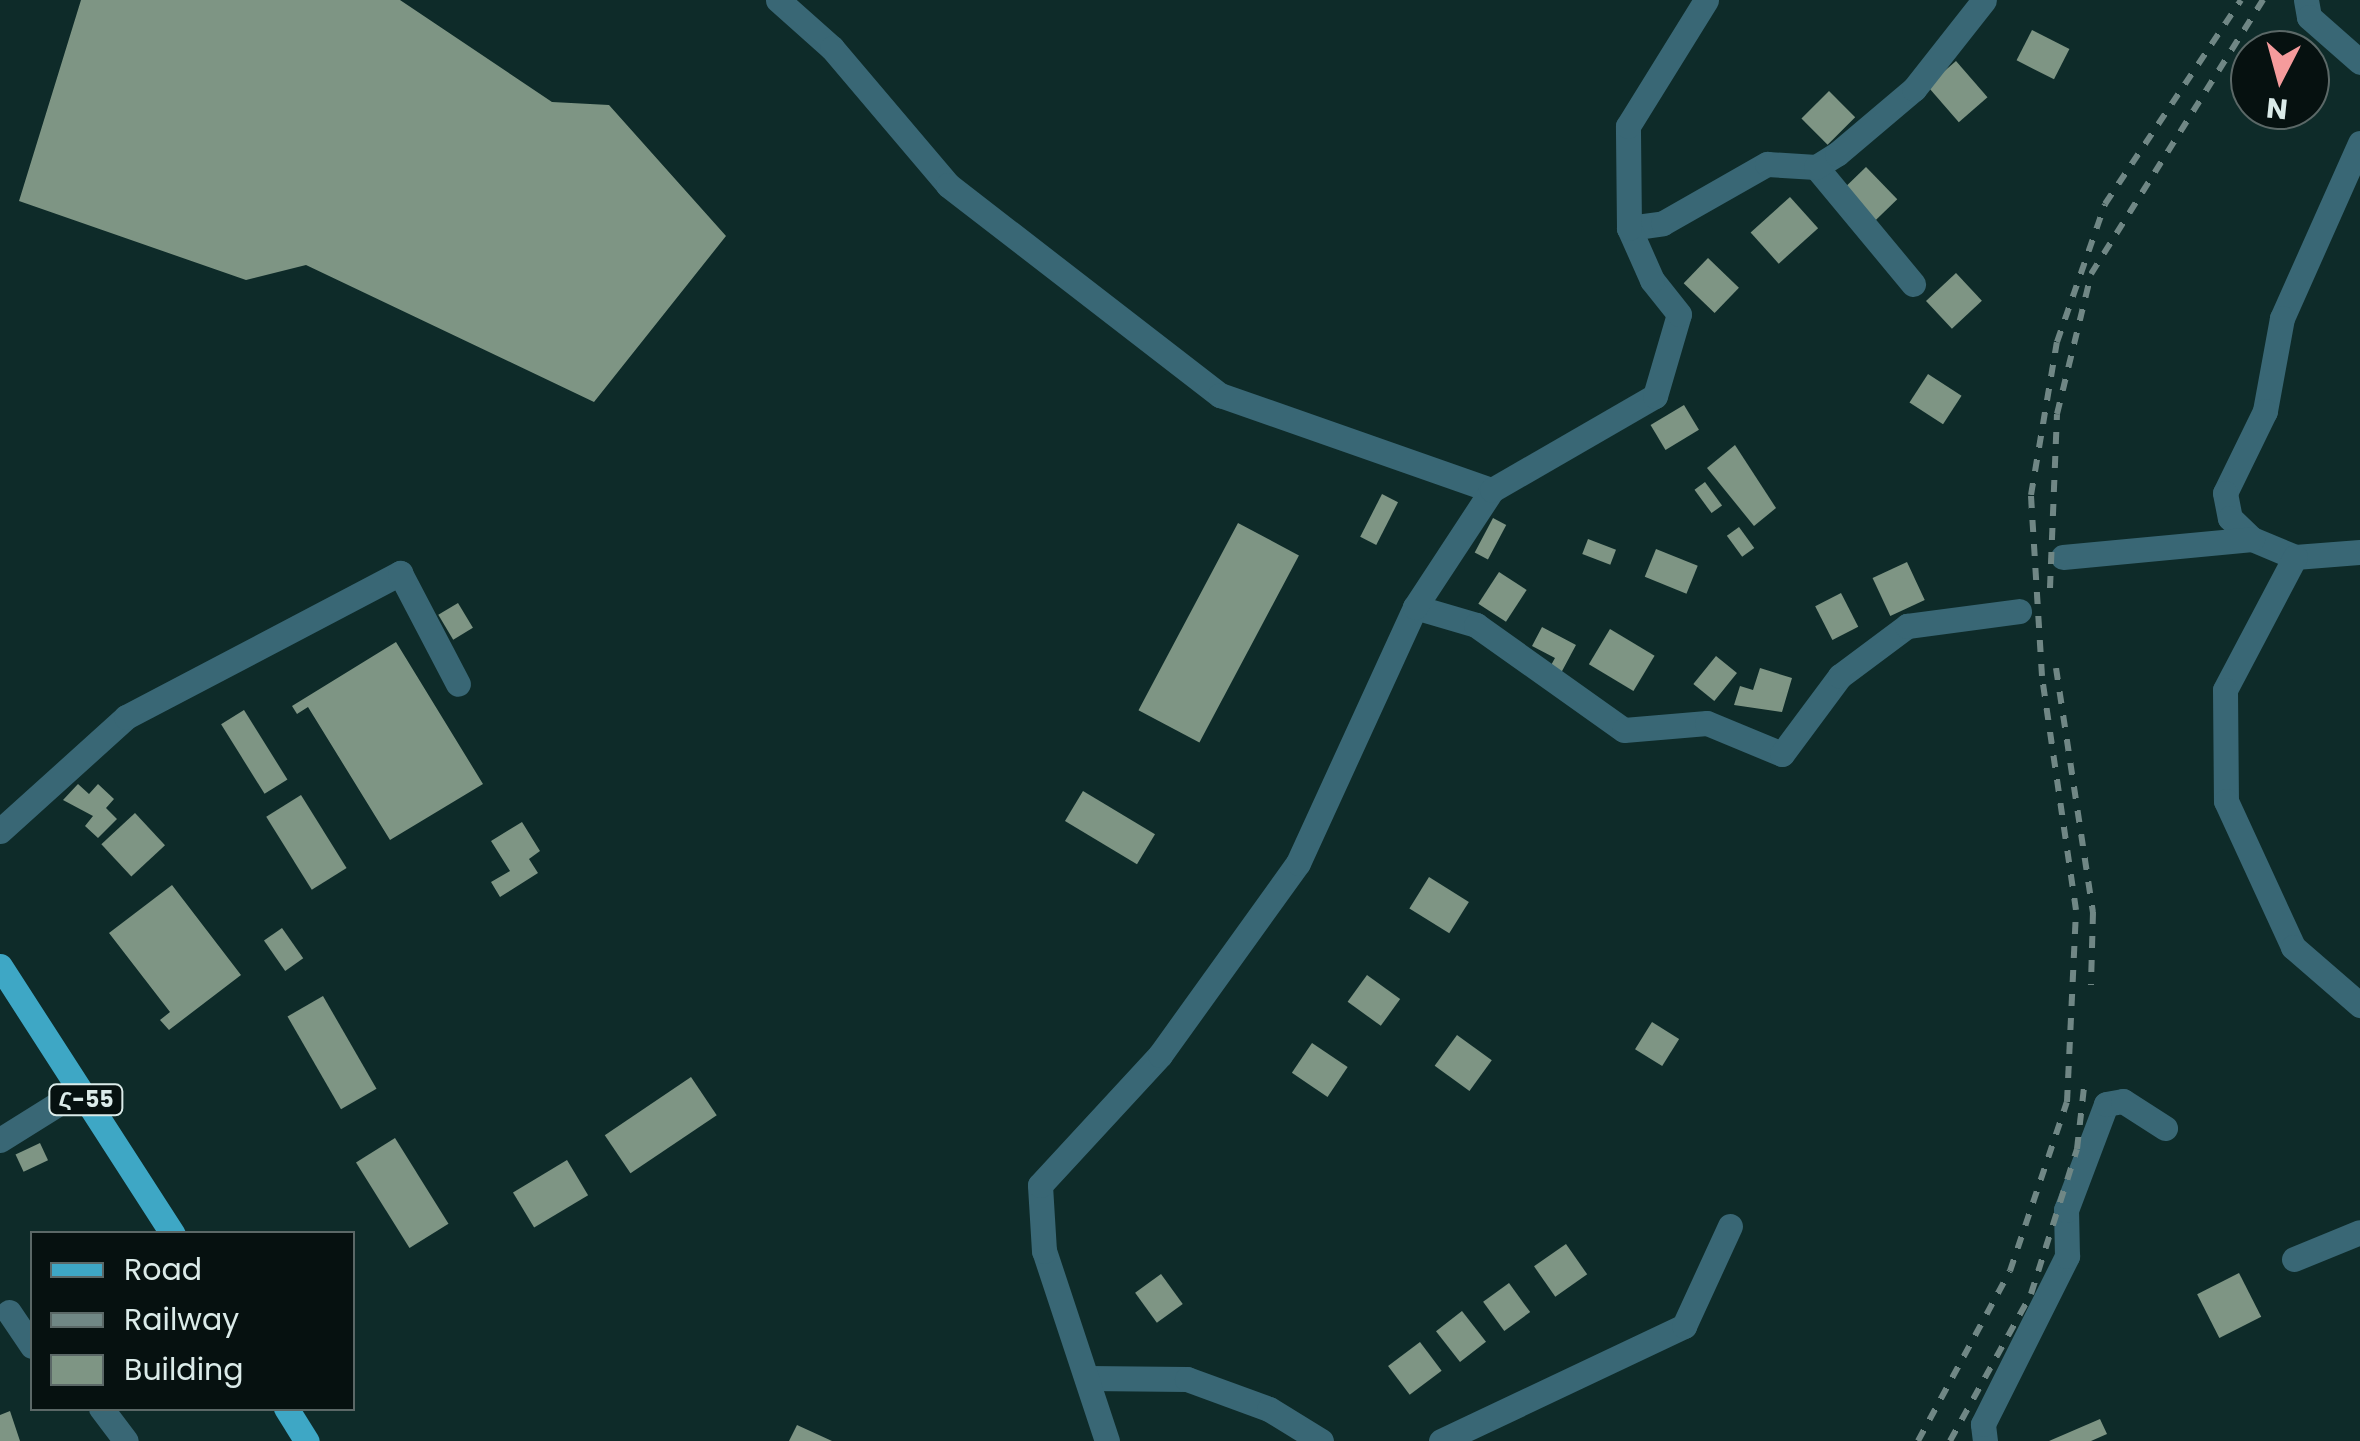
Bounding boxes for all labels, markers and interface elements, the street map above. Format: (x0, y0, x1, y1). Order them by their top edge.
north arrow (2230, 30, 2330, 130)
text: N (2265, 88, 2290, 129)
road number: Հ-55 (46, 1083, 126, 1117)
legend (30, 1231, 355, 1411)
text: Road (124, 1248, 202, 1291)
text: Railway (124, 1298, 239, 1341)
text: Building (124, 1348, 244, 1391)

